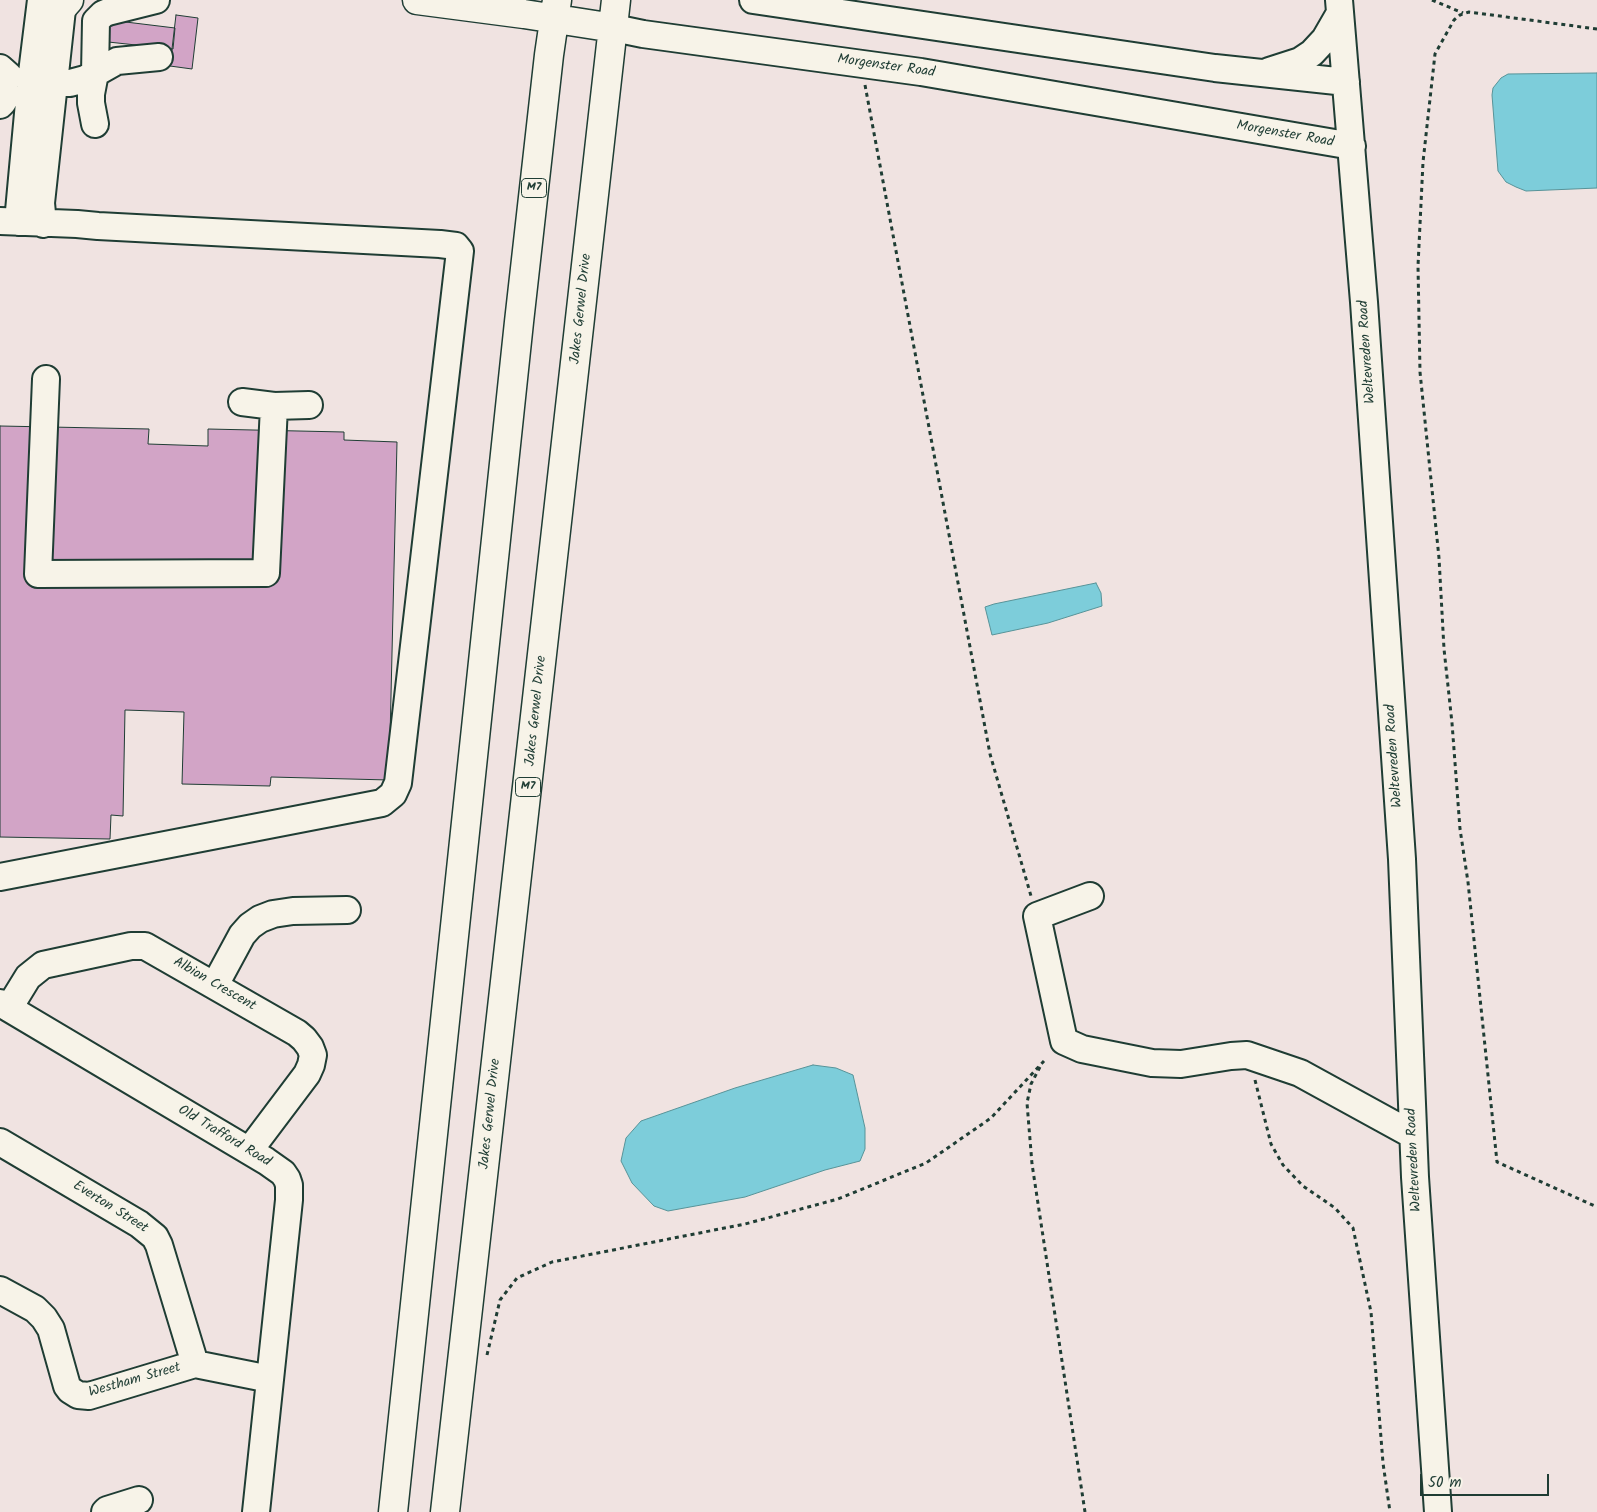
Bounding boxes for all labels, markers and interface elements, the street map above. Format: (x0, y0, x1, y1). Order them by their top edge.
street label: Morgenster Road (836, 52, 936, 82)
street label: Morgenster Road (1235, 118, 1335, 152)
road number: M7 (522, 178, 546, 198)
street label: Jakes Gerwel Drive (568, 253, 596, 365)
street label: Weltevreden Road (1356, 300, 1380, 404)
street label: Jakes Gerwel Drive (523, 655, 551, 767)
street label: Weltevreden Road (1383, 704, 1407, 808)
road number: M7 (516, 778, 540, 796)
street label: Albion Crescent (170, 955, 258, 1015)
street label: Jakes Gerwel Drive (477, 1058, 505, 1170)
street label: Old Trafford Road (174, 1103, 274, 1171)
street label: Weltevreden Road (1404, 1108, 1426, 1212)
street label: Everton Street (69, 1178, 151, 1238)
street label: Westham Street (87, 1360, 183, 1402)
scale bar (1422, 1464, 1551, 1496)
text: 50 m (1428, 1471, 1462, 1495)

